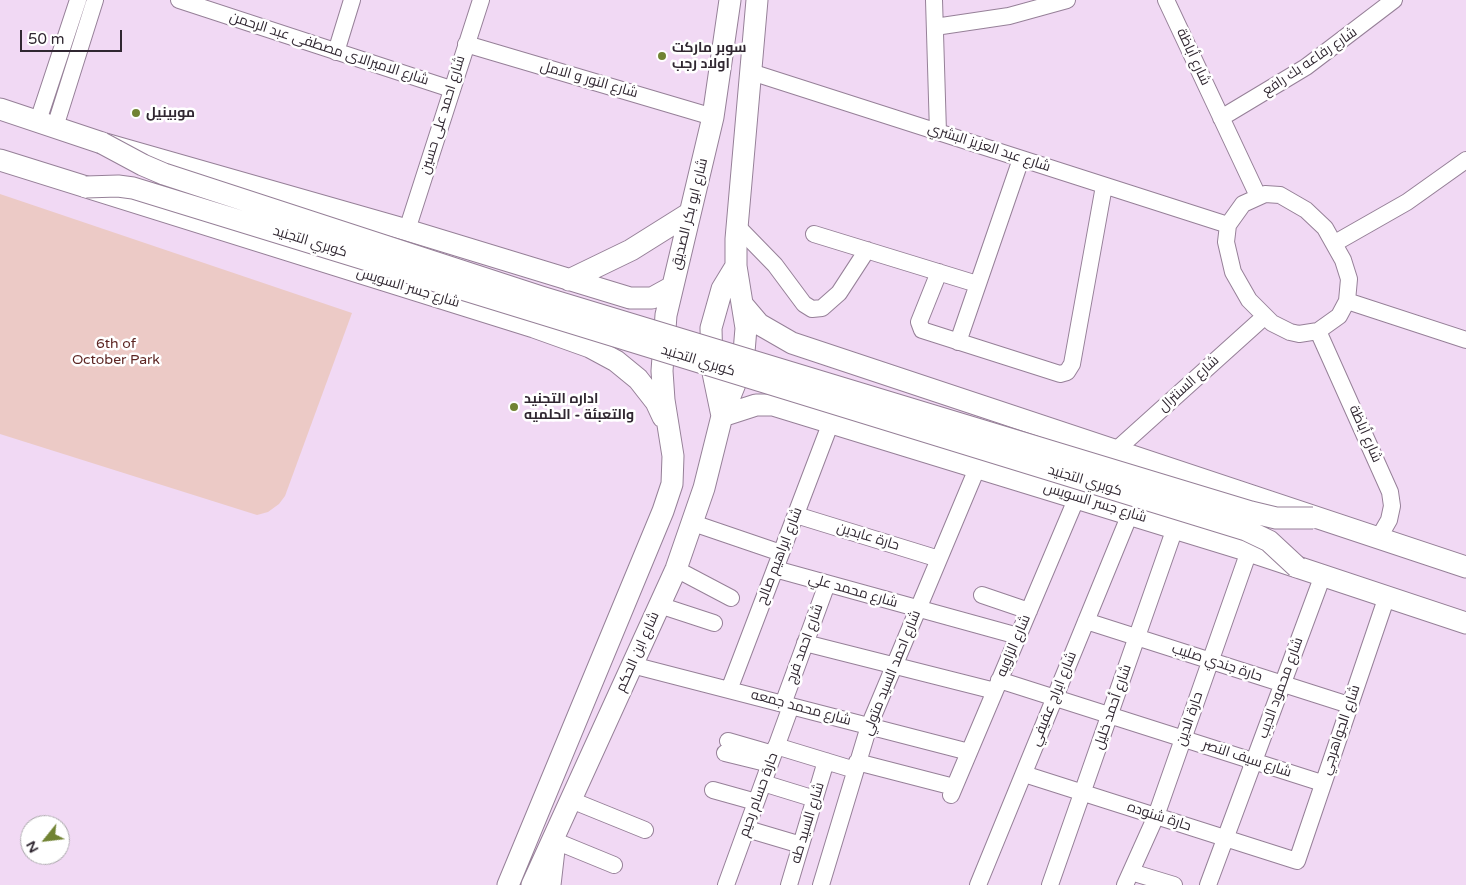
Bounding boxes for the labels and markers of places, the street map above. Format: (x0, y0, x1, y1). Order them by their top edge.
place label: سوبر ماركت اولاد رجب (672, 40, 747, 72)
marker: سوبر ماركت اولاد رجب (656, 50, 668, 62)
place label: موبينيل (146, 105, 195, 121)
marker: موبينيل (130, 107, 142, 119)
place label: اداره التجنيد والتعبئة - الحلميه (524, 391, 634, 424)
marker: اداره التجنيد والتعبئة - الحلميه (508, 401, 520, 413)

